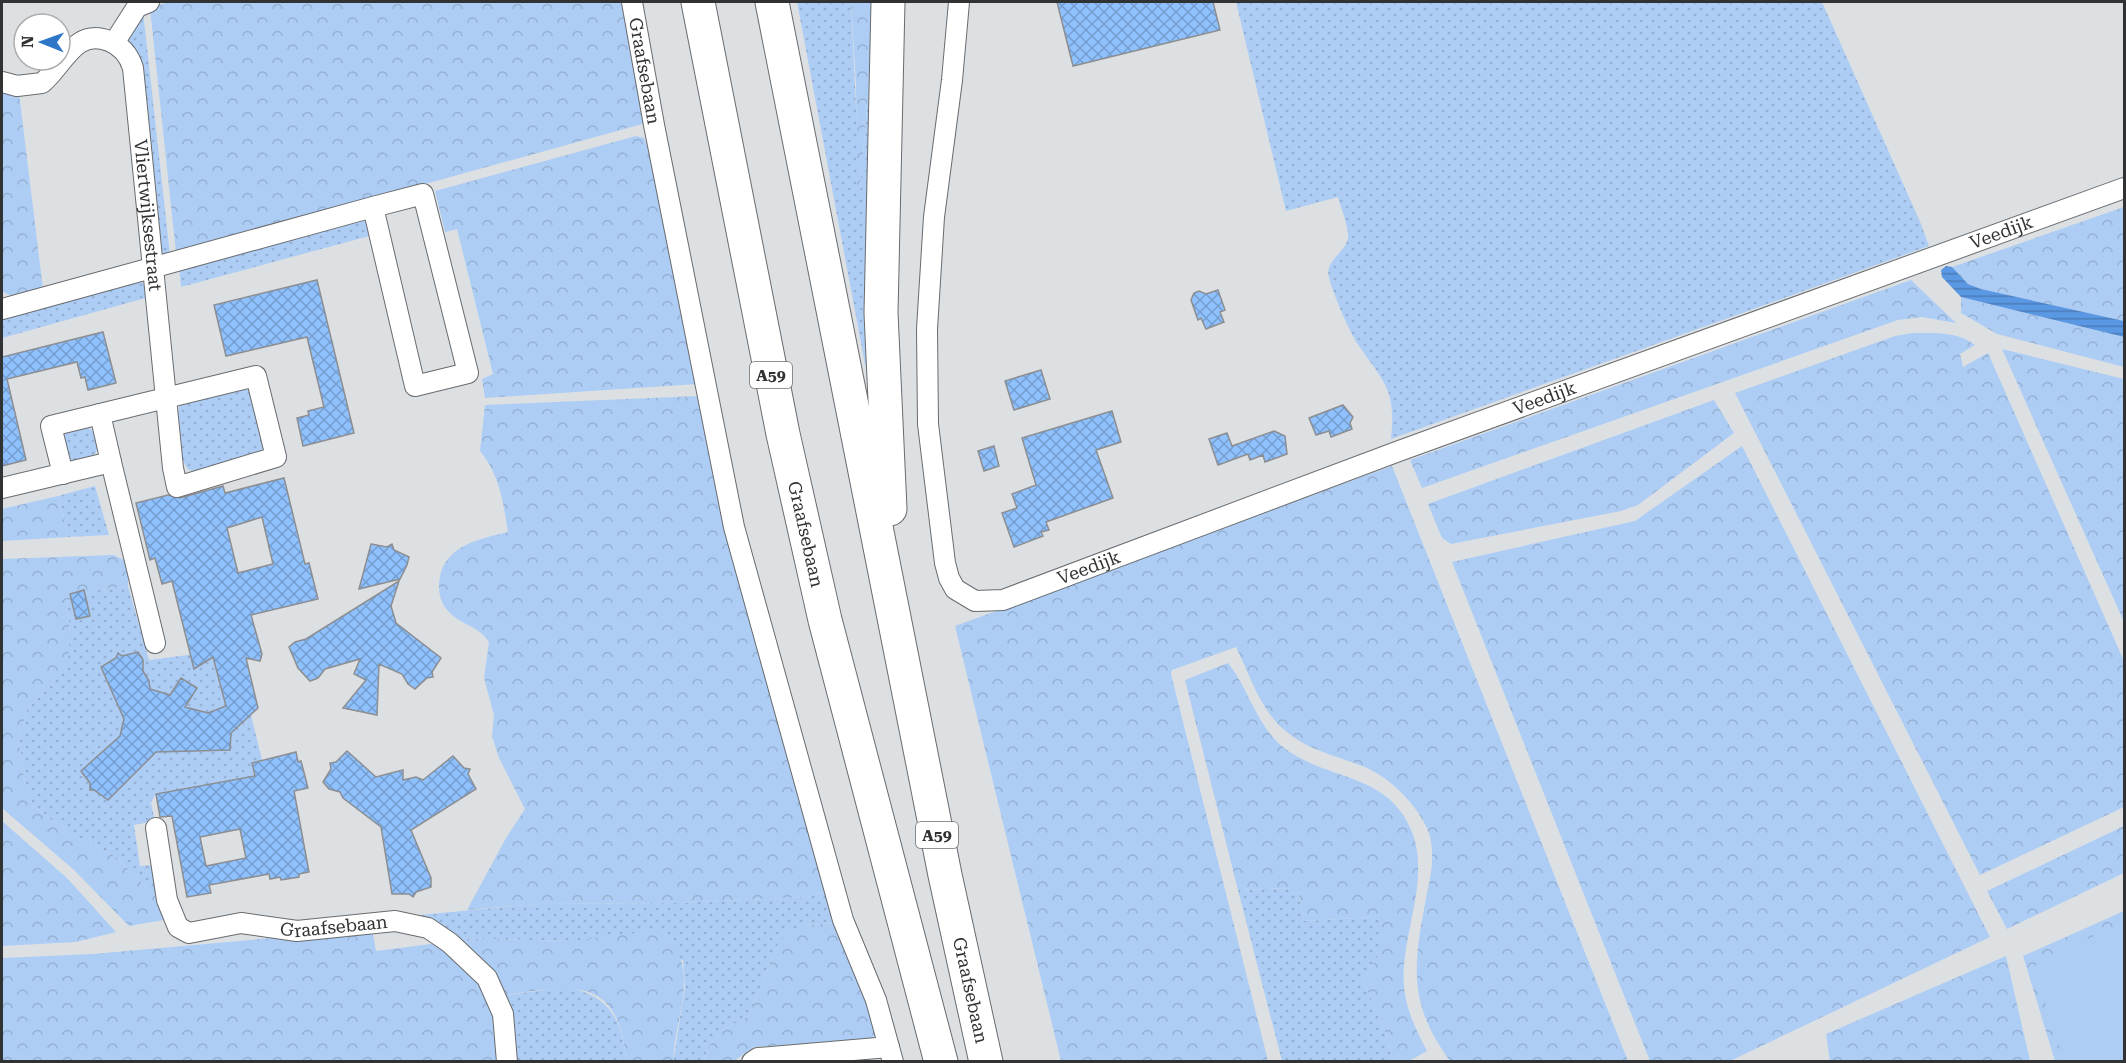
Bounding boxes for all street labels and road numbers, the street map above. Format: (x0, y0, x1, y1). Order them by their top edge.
street label: Graafsebaan (625, 16, 665, 126)
street label: Vliertwijksestraat (130, 138, 166, 292)
street label: Veedijk (1967, 211, 2036, 253)
road number: A59 (750, 362, 792, 388)
street label: Veedijk (1510, 377, 1579, 419)
street label: Graafsebaan (784, 479, 828, 589)
street label: Veedijk (1054, 546, 1123, 589)
road number: A59 (916, 822, 958, 848)
street label: Graafsebaan (279, 911, 389, 941)
street label: Graafsebaan (949, 935, 993, 1046)

